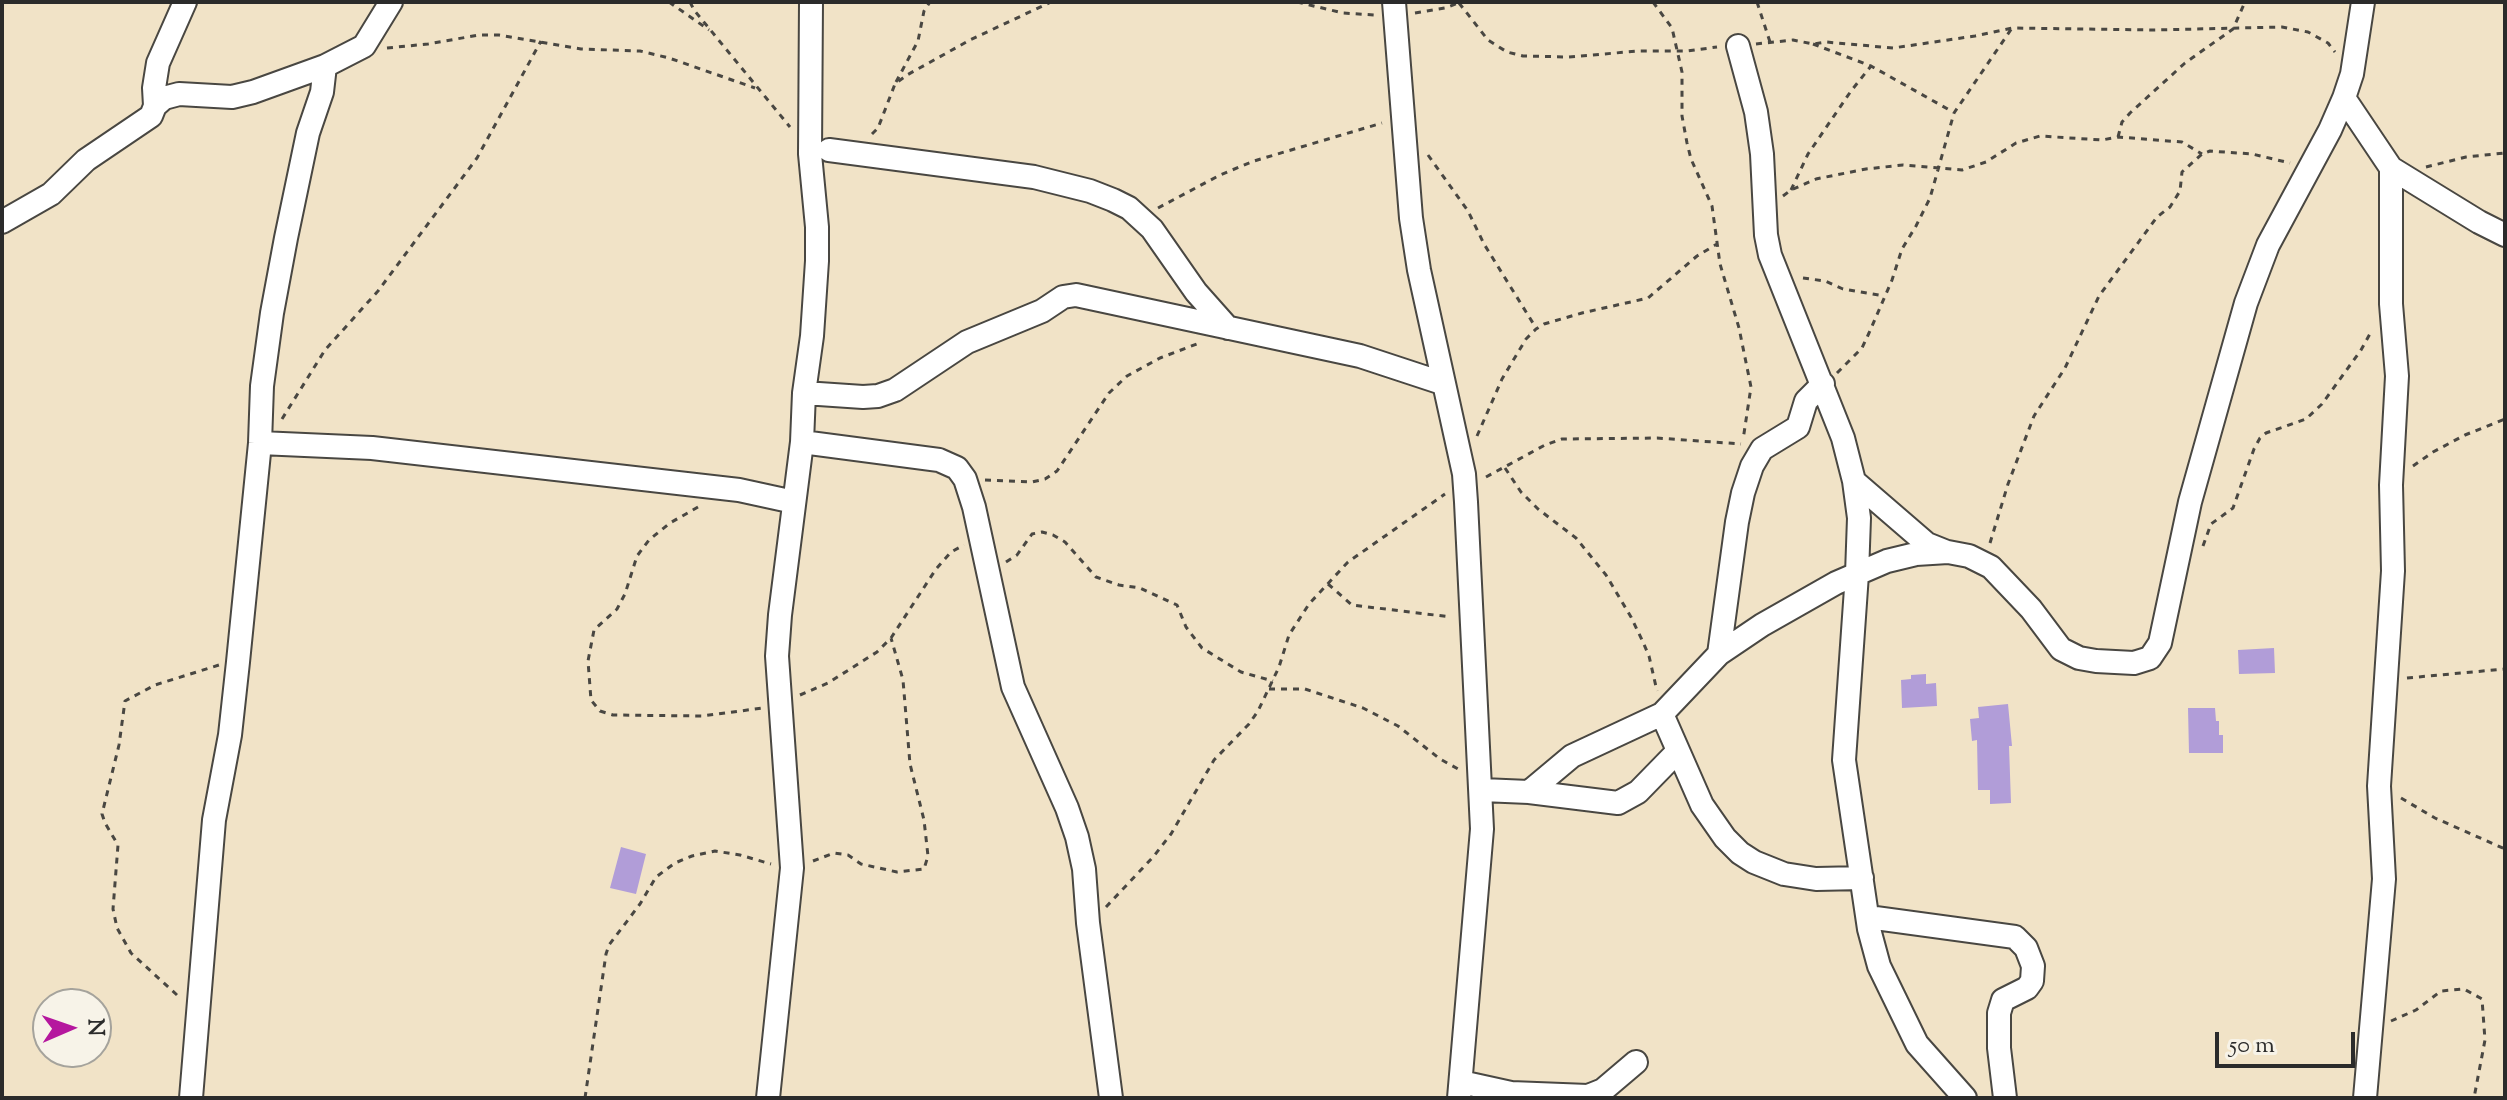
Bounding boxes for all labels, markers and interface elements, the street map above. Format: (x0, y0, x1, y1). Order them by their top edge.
north arrow (32, 988, 112, 1068)
scale bar (2219, 1016, 2359, 1066)
text: N (78, 1018, 110, 1037)
text: 50 m (2229, 1029, 2275, 1063)

